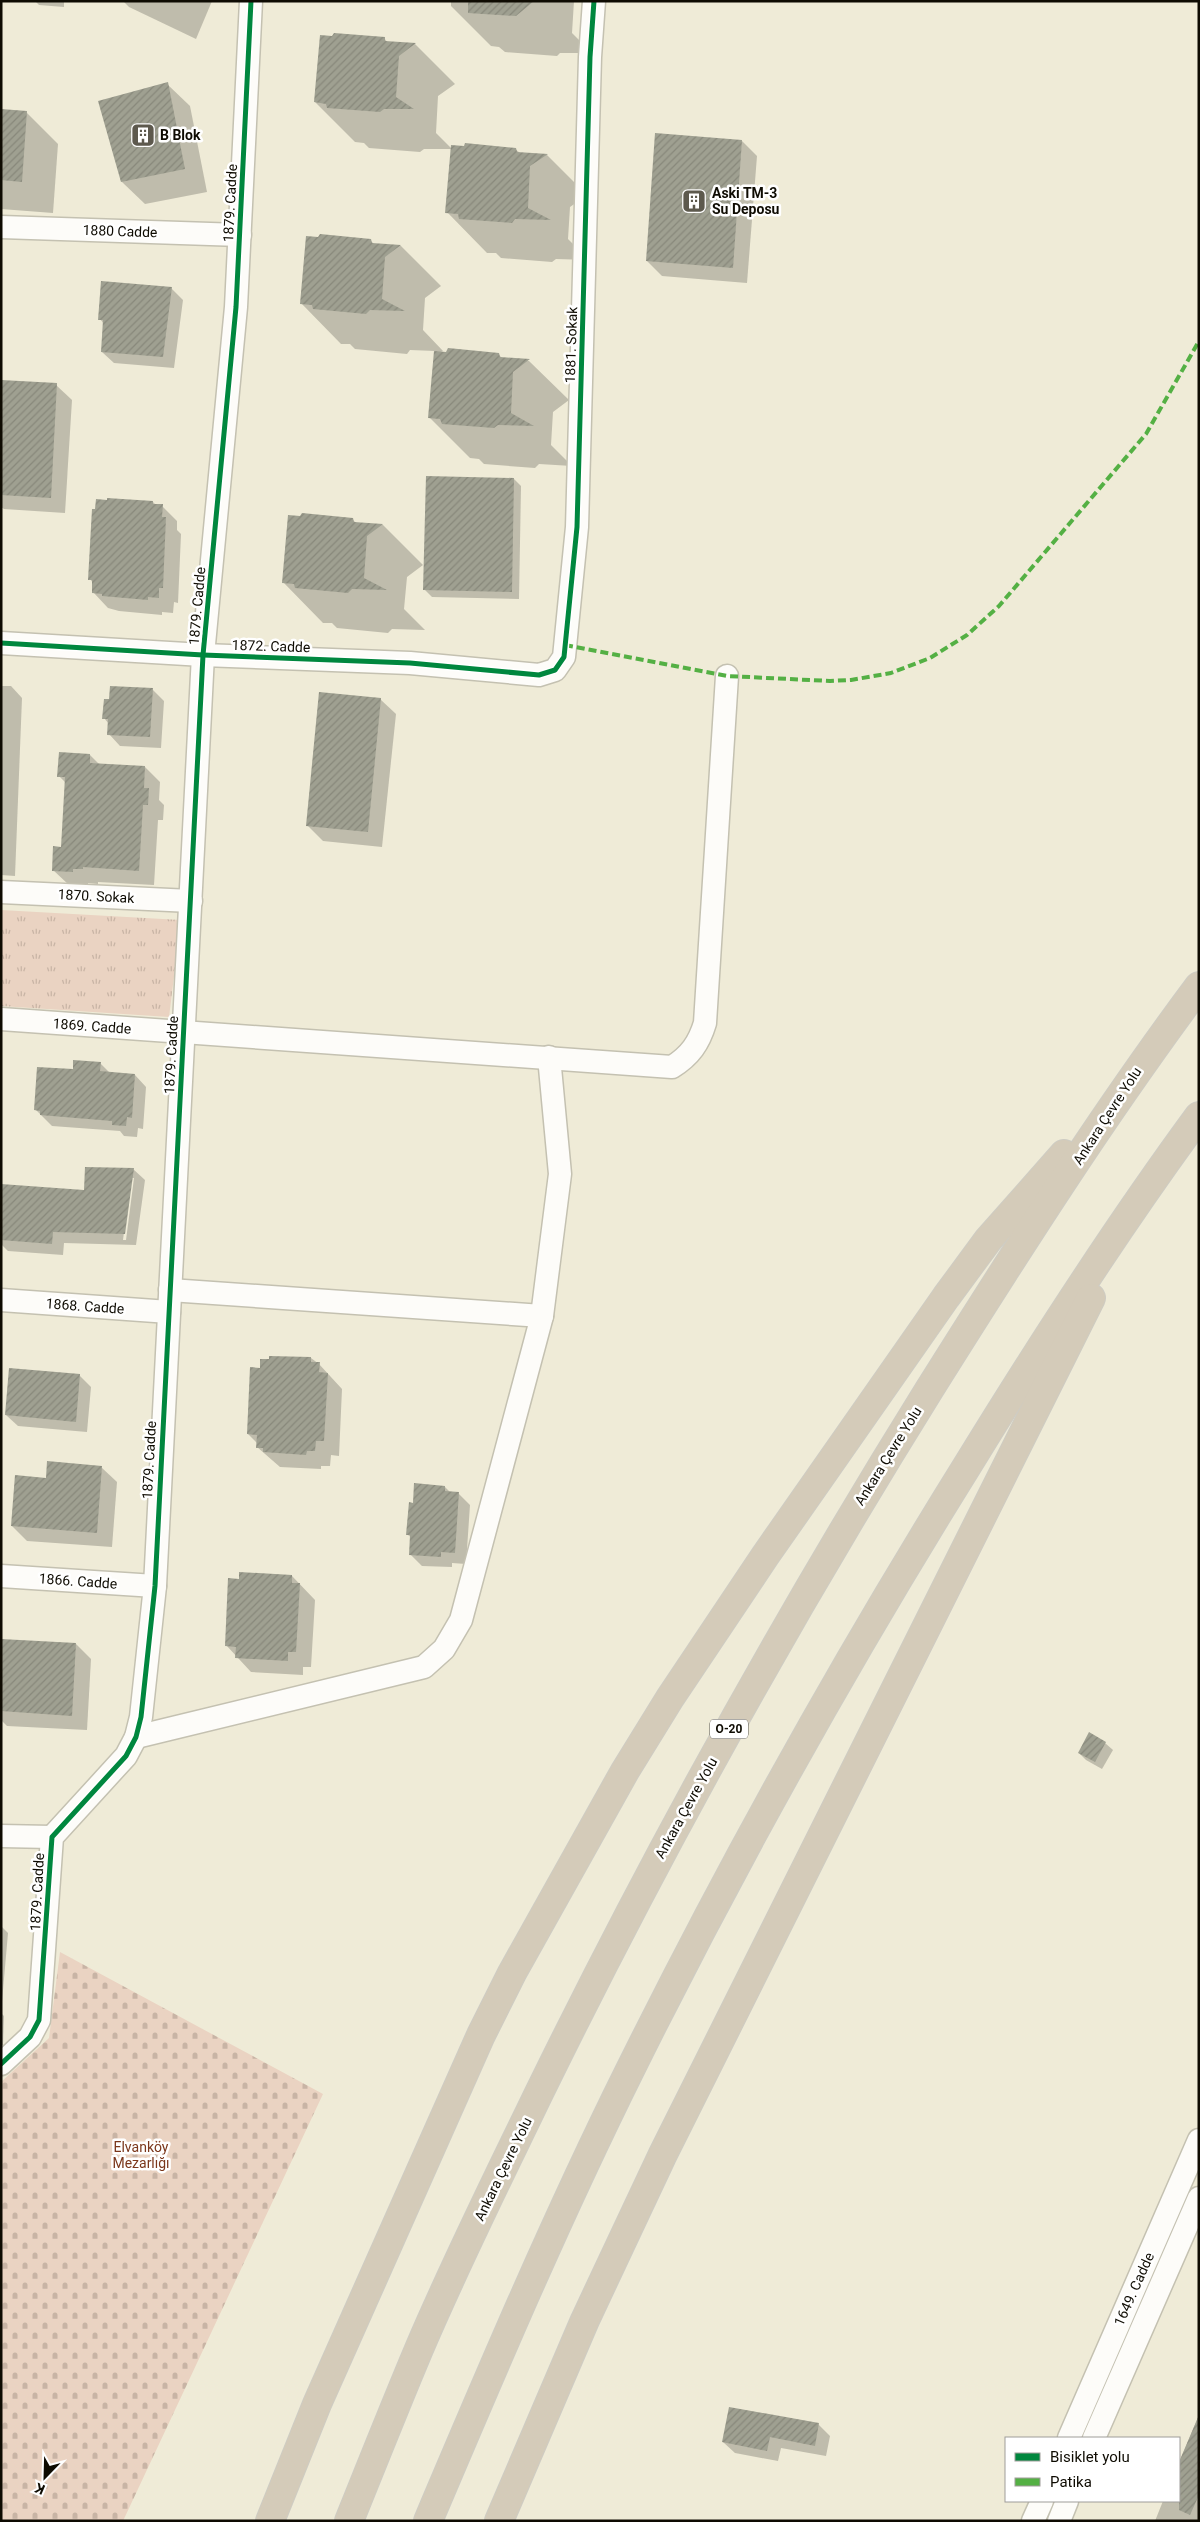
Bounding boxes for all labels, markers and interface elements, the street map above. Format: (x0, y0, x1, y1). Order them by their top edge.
building icon: B Blok (130, 122, 156, 148)
place label: B Blok (160, 127, 201, 143)
street label: 1879. Cadde (220, 163, 240, 243)
place label: Aski TM-3 Su Deposu (712, 185, 780, 217)
building icon: Aski TM-3 Su Deposu (681, 188, 707, 214)
street label: 1880 Cadde (82, 222, 158, 240)
street label: 1881. Sokak (562, 305, 580, 384)
street label: 1879. Cadde (186, 566, 208, 646)
street label: 1872. Cadde (231, 637, 311, 655)
street label: 1870. Sokak (57, 886, 136, 906)
street label: 1869. Cadde (52, 1015, 132, 1037)
street label: 1879. Cadde (161, 1015, 181, 1095)
street label: Ankara Çevre Yolu (1070, 1064, 1144, 1168)
street label: 1868. Cadde (45, 1295, 125, 1317)
street label: Ankara Çevre Yolu (851, 1404, 925, 1508)
street label: 1879. Cadde (139, 1420, 159, 1500)
street label: 1866. Cadde (38, 1570, 118, 1592)
road number: O-20 (710, 1720, 748, 1738)
street label: Ankara Çevre Yolu (652, 1755, 720, 1861)
street label: 1879. Cadde (27, 1852, 47, 1932)
street label: Ankara Çevre Yolu (471, 2115, 535, 2223)
park label: Elvanköy Mezarlığı (112, 2139, 170, 2171)
street label: 1649. Cadde (1111, 2250, 1157, 2328)
legend (1005, 2437, 1180, 2502)
text: Bisiklet yolu (1050, 2448, 1130, 2466)
north arrow (20, 2452, 70, 2502)
text: Patika (1050, 2473, 1092, 2491)
text: K (33, 2480, 47, 2498)

